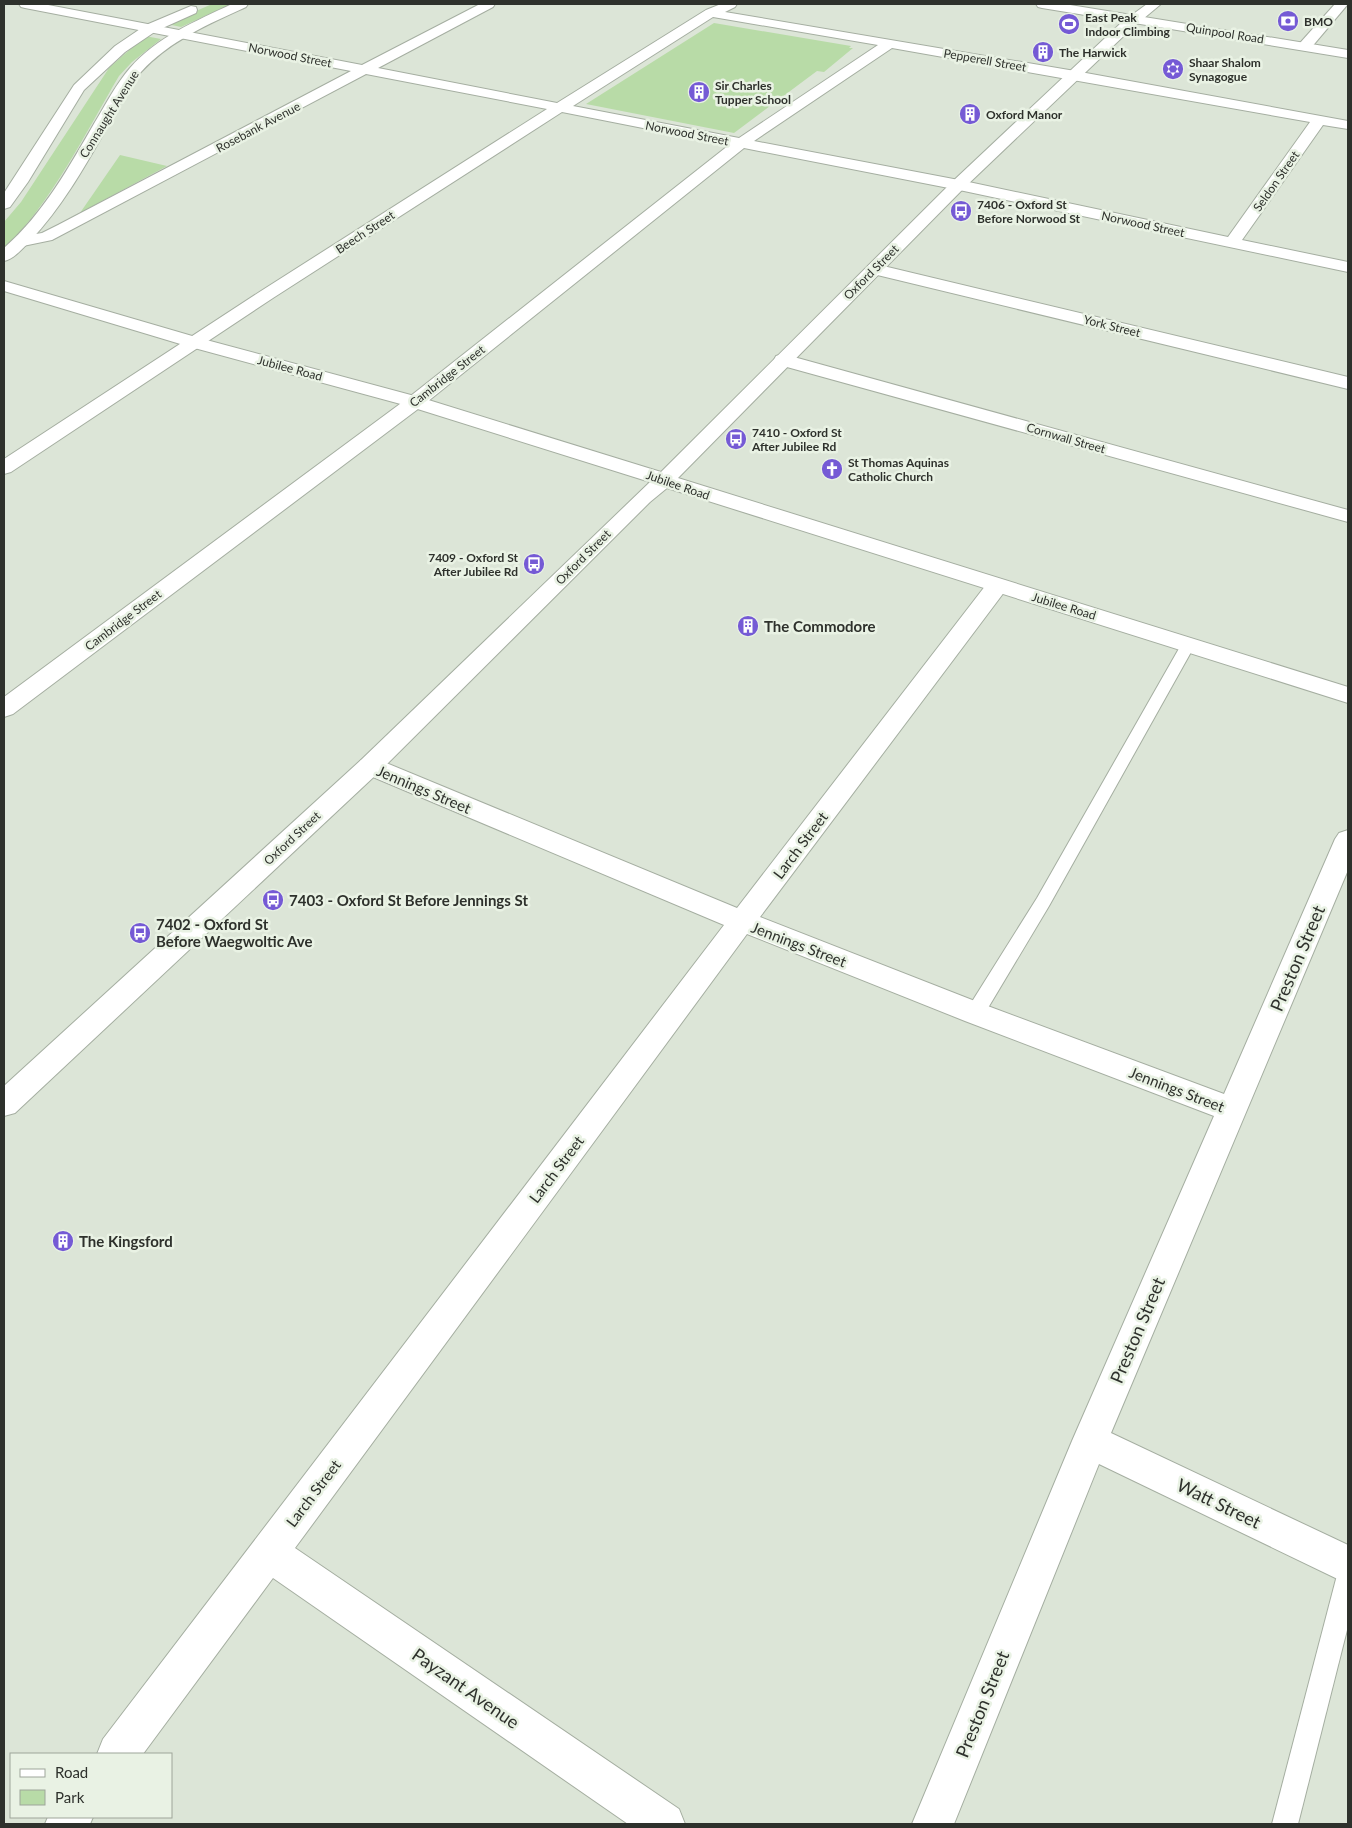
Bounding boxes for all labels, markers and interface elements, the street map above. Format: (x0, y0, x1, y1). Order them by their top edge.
bank icon: BMO (1276, 9, 1300, 33)
place label: East Peak Indoor Climbing (1085, 10, 1171, 39)
sports icon: East Peak Indoor Climbing (1057, 12, 1081, 36)
place label: BMO (1304, 14, 1333, 29)
street label: Quinpool Road (1185, 19, 1265, 47)
street label: Norwood Street (247, 40, 334, 71)
building icon: The Harwick (1031, 40, 1055, 64)
street label: Pepperell Street (942, 45, 1028, 75)
place label: The Harwick (1059, 45, 1127, 60)
place label: Shaar Shalom Synagogue (1189, 55, 1261, 84)
synagogue icon: Shaar Shalom Synagogue (1161, 57, 1185, 81)
street label: Connaught Avenue (76, 67, 142, 161)
place label: Sir Charles Tupper School (715, 78, 791, 107)
building icon: Sir Charles Tupper School (687, 80, 711, 104)
street label: Rosebank Avenue (213, 98, 303, 156)
building icon: Oxford Manor (958, 102, 982, 126)
place label: Oxford Manor (986, 107, 1063, 122)
street label: Norwood Street (644, 118, 731, 149)
street label: Seldon Street (1250, 147, 1303, 214)
place label: 7406 - Oxford St Before Norwood St (977, 197, 1081, 226)
bus stop icon: 7406 - Oxford St Before Norwood St (949, 199, 973, 223)
street label: Beech Street (333, 207, 398, 257)
street label: Norwood Street (1100, 208, 1187, 240)
street label: Oxford Street (840, 241, 902, 303)
street label: York Street (1082, 312, 1143, 340)
street label: Cambridge Street (406, 341, 488, 410)
street label: Jubilee Road (256, 352, 324, 384)
street label: Cornwall Street (1025, 420, 1108, 457)
place label: 7410 - Oxford St After Jubilee Rd (751, 425, 842, 454)
bus stop icon: 7410 - Oxford St After Jubilee Rd (724, 427, 748, 451)
place label: St Thomas Aquinas Catholic Church (848, 455, 949, 484)
church icon: St Thomas Aquinas Catholic Church (820, 457, 844, 481)
street label: Jubilee Road (644, 467, 712, 503)
street label: Oxford Street (552, 526, 614, 588)
place label: 7409 - Oxford St After Jubilee Rd (428, 550, 519, 579)
bus stop icon: 7409 - Oxford St After Jubilee Rd (522, 552, 546, 576)
street label: Cambridge Street (82, 586, 165, 654)
street label: Jubilee Road (1030, 589, 1098, 623)
building icon: The Commodore (736, 614, 760, 638)
place label: The Commodore (764, 617, 876, 635)
street label: Jennings Street (374, 761, 474, 817)
street label: Larch Street (769, 807, 831, 882)
street label: Oxford Street (261, 808, 324, 868)
bus stop icon: 7403 - Oxford St Before Jennings St (261, 888, 285, 912)
place label: 7403 - Oxford St Before Jennings St (289, 891, 528, 909)
street label: Preston Street (1265, 901, 1329, 1014)
place label: 7402 - Oxford St Before Waegwoltic Ave (156, 915, 313, 950)
street label: Jennings Street (749, 918, 850, 971)
bus stop icon: 7402 - Oxford St Before Waegwoltic Ave (128, 921, 152, 945)
street label: Jennings Street (1127, 1063, 1228, 1116)
street label: Larch Street (525, 1131, 587, 1206)
building icon: The Kingsford (51, 1229, 75, 1253)
place label: The Kingsford (79, 1232, 173, 1250)
street label: Preston Street (1105, 1273, 1169, 1386)
street label: Larch Street (282, 1455, 344, 1530)
street label: Watt Street (1173, 1473, 1265, 1533)
street label: Payzant Avenue (408, 1643, 524, 1733)
street label: Preston Street (951, 1647, 1014, 1760)
legend (10, 1753, 172, 1818)
text: Road (55, 1763, 88, 1781)
text: Park (55, 1788, 85, 1806)

